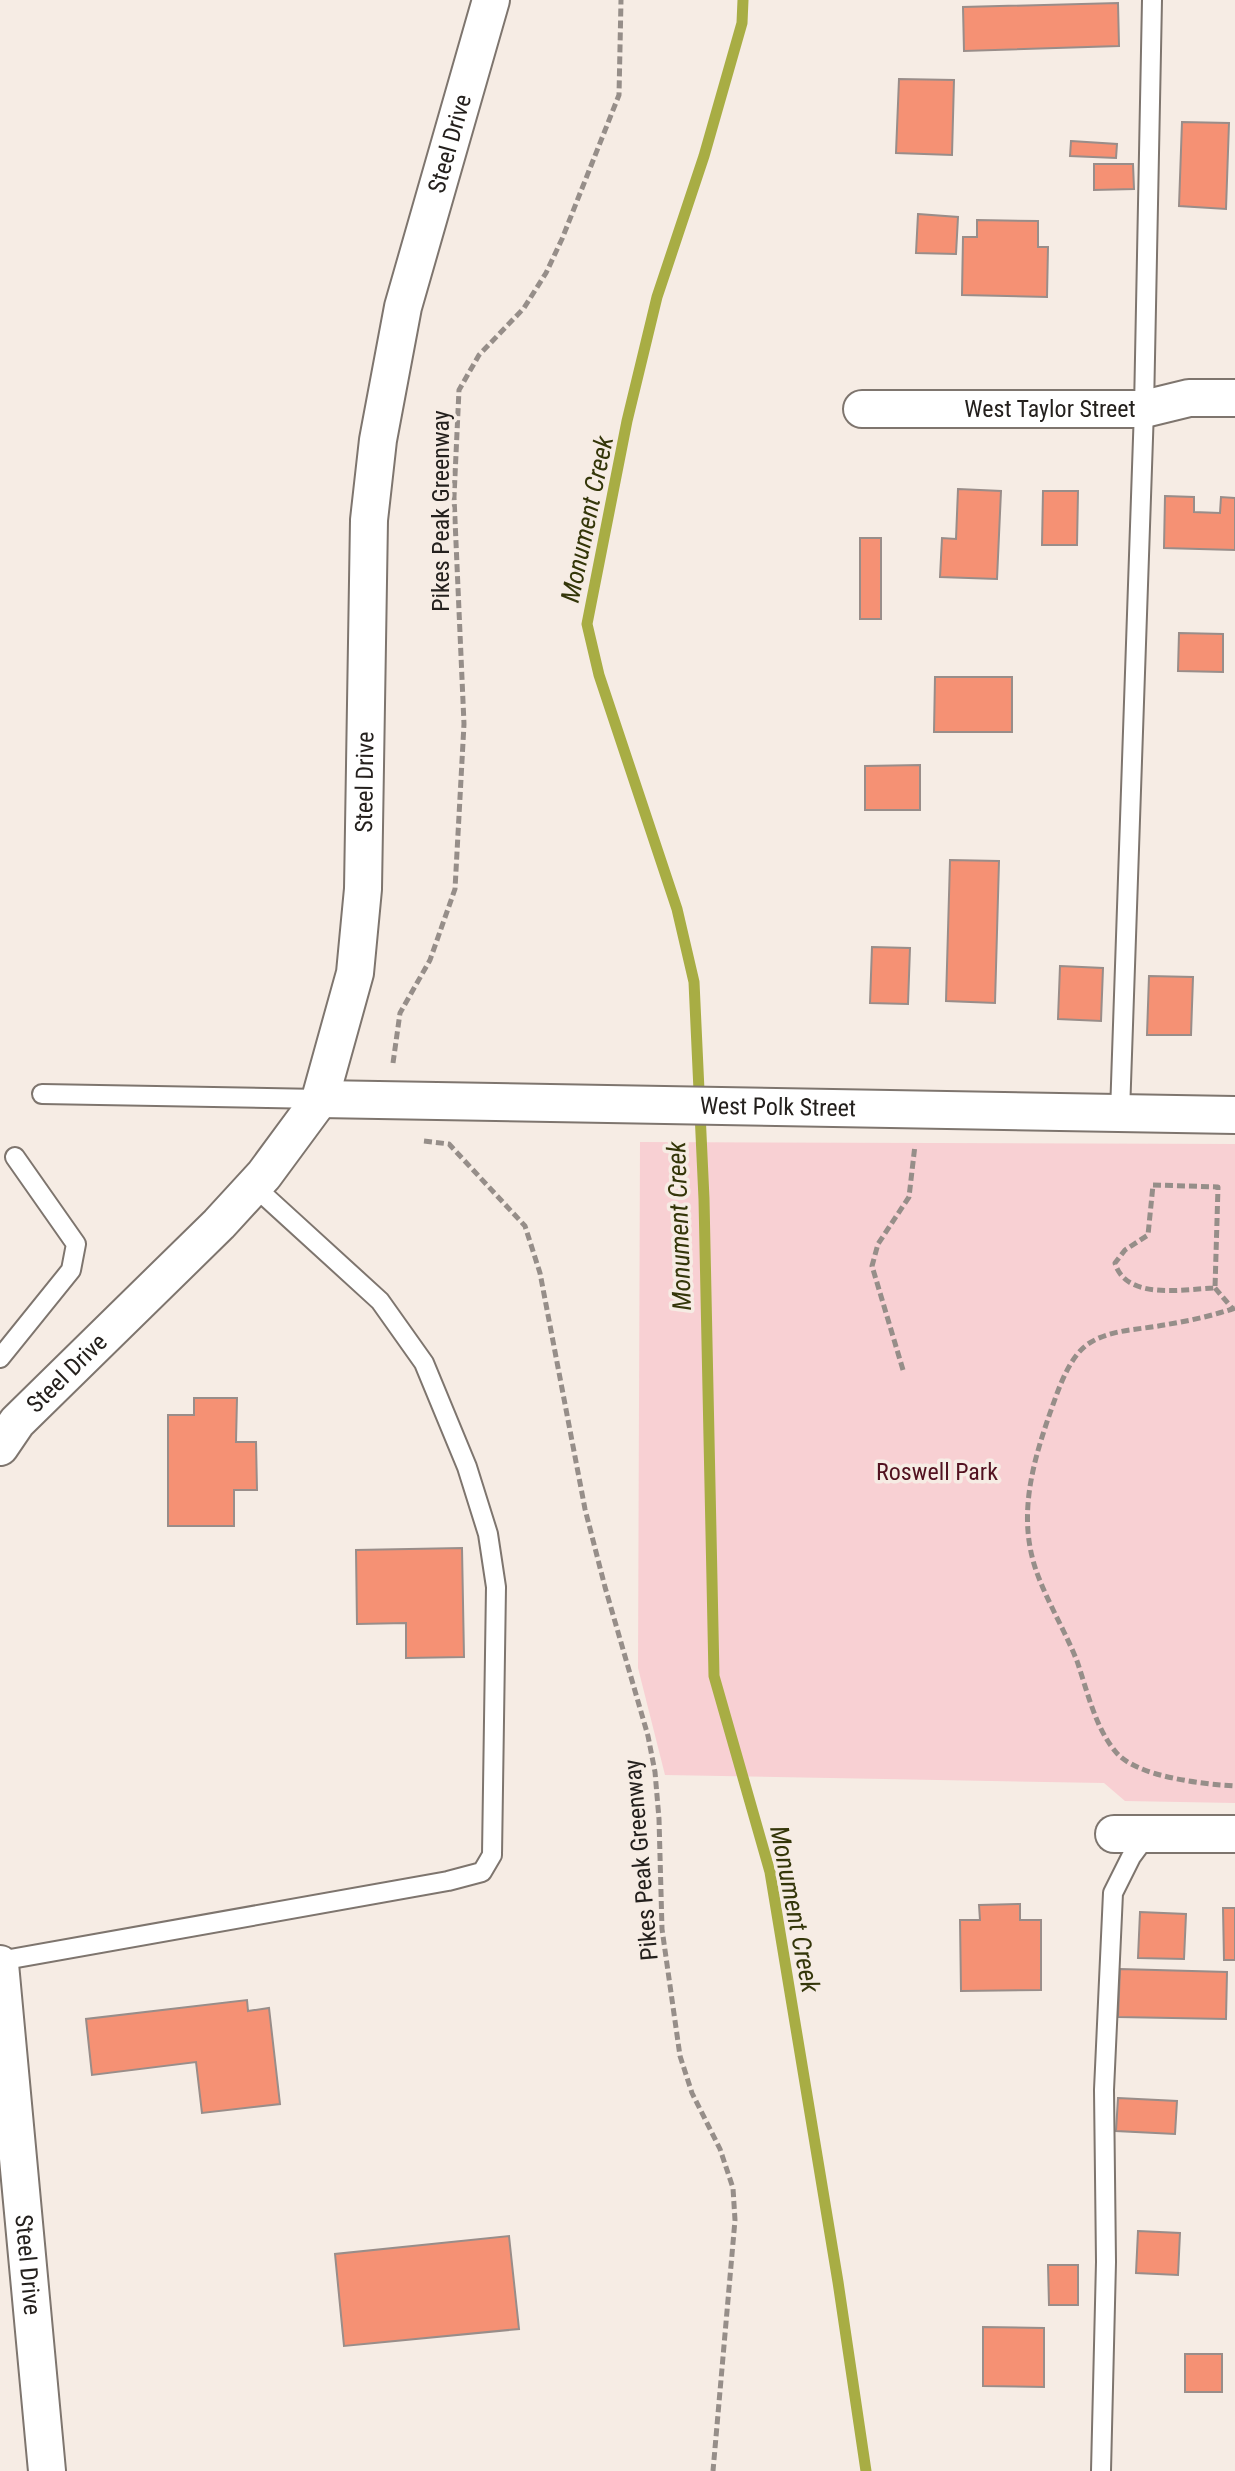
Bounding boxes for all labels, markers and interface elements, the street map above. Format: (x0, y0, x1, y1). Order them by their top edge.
street label: Steel Drive (422, 91, 477, 196)
street label: West Taylor Street (964, 395, 1136, 423)
street label: Pikes Peak Greenway (427, 410, 455, 612)
water label: Monument Creek (555, 432, 619, 605)
street label: Steel Drive (350, 731, 380, 833)
street label: West Polk Street (700, 1092, 856, 1122)
water label: Monument Creek (661, 1140, 697, 1311)
street label: Steel Drive (21, 1328, 113, 1419)
park label: Roswell Park (876, 1458, 998, 1486)
street label: Pikes Peak Greenway (618, 1758, 664, 1962)
water label: Monument Creek (764, 1823, 826, 1996)
street label: Steel Drive (9, 2213, 46, 2316)

